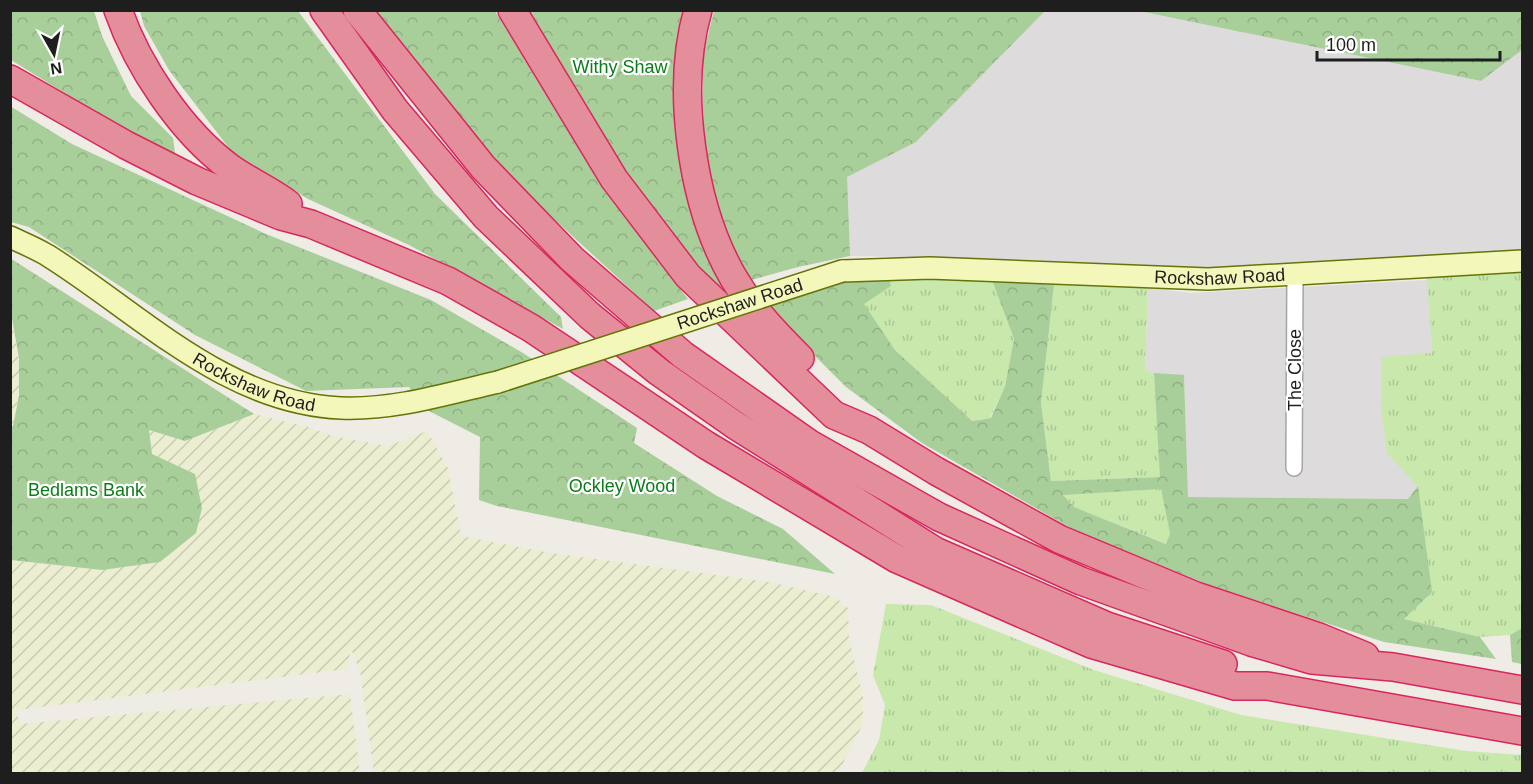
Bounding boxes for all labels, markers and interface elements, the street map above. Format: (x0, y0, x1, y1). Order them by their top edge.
north arrow (24, 24, 84, 84)
scale bar (1317, 24, 1500, 62)
text: 100 m (1326, 35, 1376, 55)
park label: Withy Shaw (572, 57, 669, 77)
text: N (49, 59, 63, 78)
street label: Rockshaw Road (1154, 265, 1286, 289)
street label: Rockshaw Road (674, 274, 805, 334)
street label: The Close (1285, 329, 1305, 411)
street label: Rockshaw Road (189, 349, 317, 415)
park label: Ockley Wood (569, 476, 675, 496)
park label: Bedlams Bank (28, 480, 145, 500)

